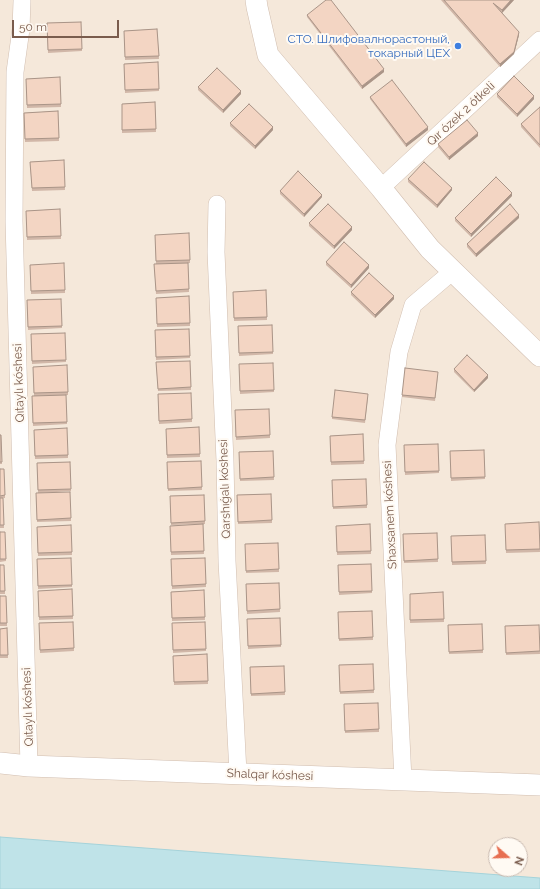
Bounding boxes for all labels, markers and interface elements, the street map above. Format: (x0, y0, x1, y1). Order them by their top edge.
scale bar (14, 12, 121, 38)
text: 50 m (19, 20, 47, 34)
place label: СТО. Шлифовалнорастоный, токарный ЦЕХ (287, 32, 450, 60)
marker: СТО. Шлифовалнорастоный, токарный ЦЕХ (453, 41, 463, 51)
street label: Qır ózek 2 ótkeli (424, 79, 498, 149)
street label: Qıtaylı kóshesi (10, 343, 28, 423)
street label: Qarshıǵalı kóshesi (216, 439, 234, 539)
street label: Shaxsanem kóshesi (380, 460, 400, 570)
street label: Qıtaylı kóshesi (19, 667, 37, 747)
street label: Shalqar kóshesi (226, 766, 314, 784)
north arrow (488, 837, 528, 877)
text: N (511, 855, 526, 867)

